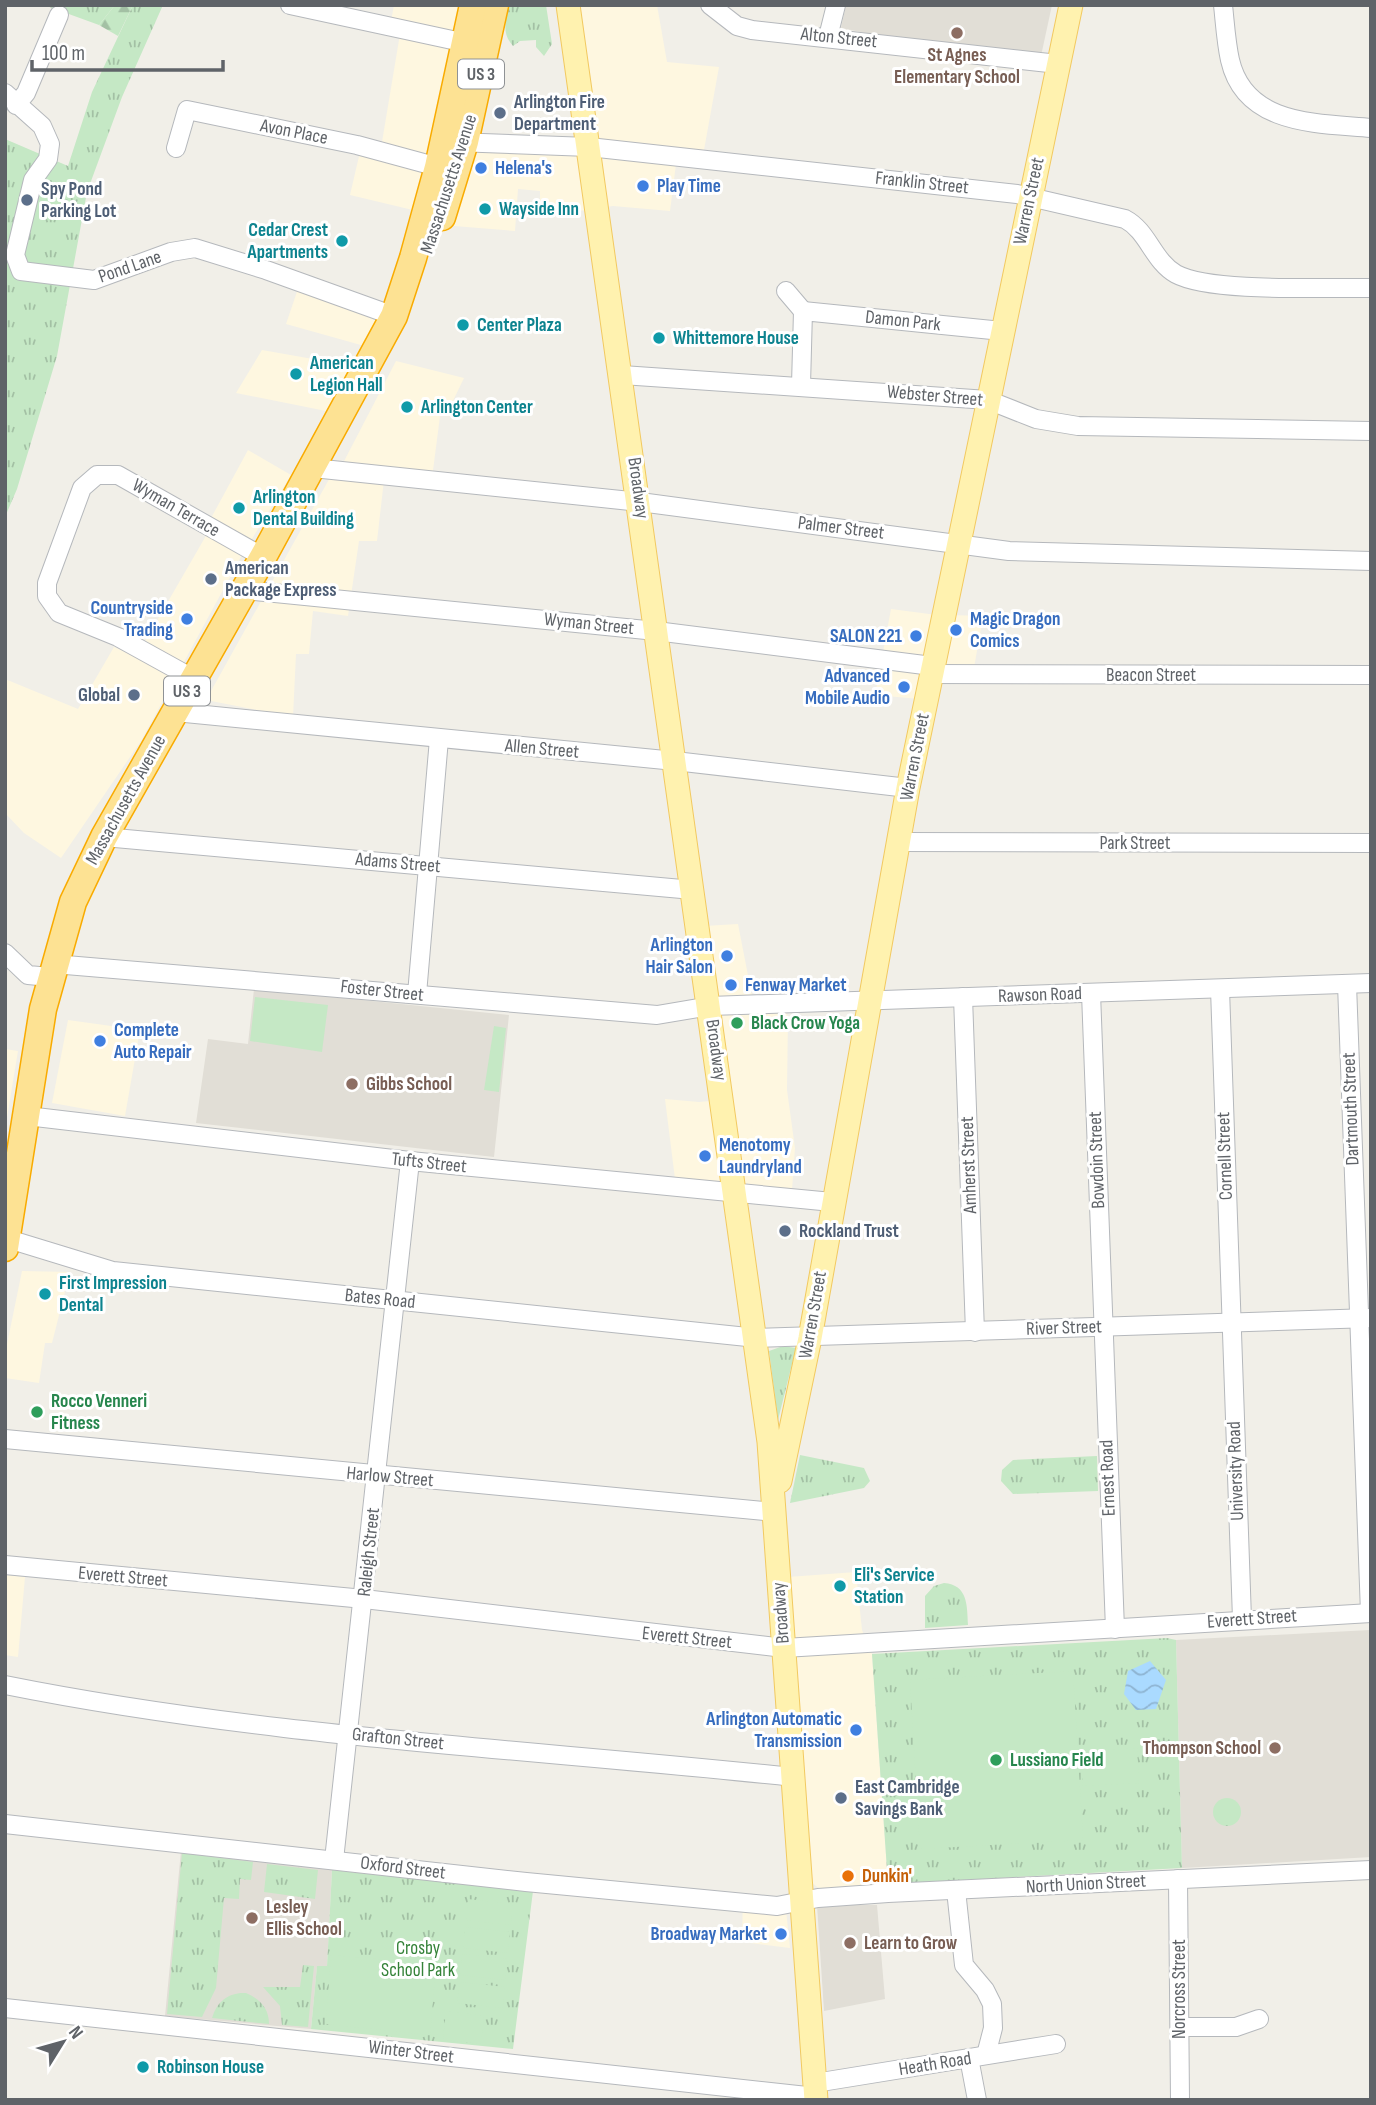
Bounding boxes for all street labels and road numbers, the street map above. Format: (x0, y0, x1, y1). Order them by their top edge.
street label: Alton Street (799, 22, 879, 53)
road number: US 3 (458, 60, 504, 88)
street label: Massachusetts Avenue (416, 111, 482, 257)
street label: Avon Place (257, 114, 330, 150)
street label: Warren Street (1009, 155, 1050, 247)
street label: Franklin Street (874, 167, 970, 199)
street label: Pond Lane (95, 246, 165, 288)
street label: Damon Park (864, 306, 943, 336)
street label: Webster Street (886, 380, 984, 412)
street label: Broadway (622, 456, 654, 521)
street label: Wyman Terrace (128, 474, 224, 542)
street label: Palmer Street (796, 511, 886, 545)
street label: Wyman Street (543, 608, 635, 640)
street label: Beacon Street (1106, 664, 1196, 687)
road number: US 3 (164, 676, 210, 706)
street label: Warren Street (895, 711, 935, 803)
street label: Massachusetts Avenue (81, 731, 171, 869)
street label: Allen Street (503, 734, 580, 764)
street label: Park Street (1100, 832, 1171, 855)
street label: Adams Street (354, 848, 442, 878)
street label: Foster Street (339, 975, 425, 1007)
street label: Rawson Road (998, 982, 1082, 1008)
street label: Broadway (700, 1018, 732, 1083)
street label: Dartmouth Street (1338, 1052, 1364, 1166)
street label: Bowdoin Street (1084, 1111, 1110, 1209)
street label: Cornell Street (1212, 1111, 1238, 1201)
street label: Amherst Street (956, 1116, 982, 1215)
street label: Tufts Street (390, 1148, 468, 1178)
street label: Warren Street (794, 1269, 832, 1361)
street label: Bates Road (344, 1284, 416, 1314)
street label: River Street (1026, 1315, 1102, 1341)
street label: University Road (1223, 1421, 1249, 1521)
street label: Ernest Road (1095, 1439, 1121, 1517)
street label: Harlow Street (345, 1462, 435, 1492)
street label: Raleigh Street (353, 1506, 385, 1598)
street label: Everett Street (77, 1562, 169, 1592)
street label: Broadway (767, 1581, 795, 1645)
street label: Everett Street (1206, 1604, 1298, 1634)
street label: Everett Street (641, 1622, 733, 1654)
street label: Grafton Street (351, 1723, 445, 1755)
street label: Oxford Street (359, 1851, 447, 1885)
street label: North Union Street (1025, 1869, 1147, 1899)
street label: Norcross Street (1168, 1939, 1191, 2039)
street label: Winter Street (367, 2035, 455, 2069)
street label: Heath Road (897, 2047, 973, 2081)

